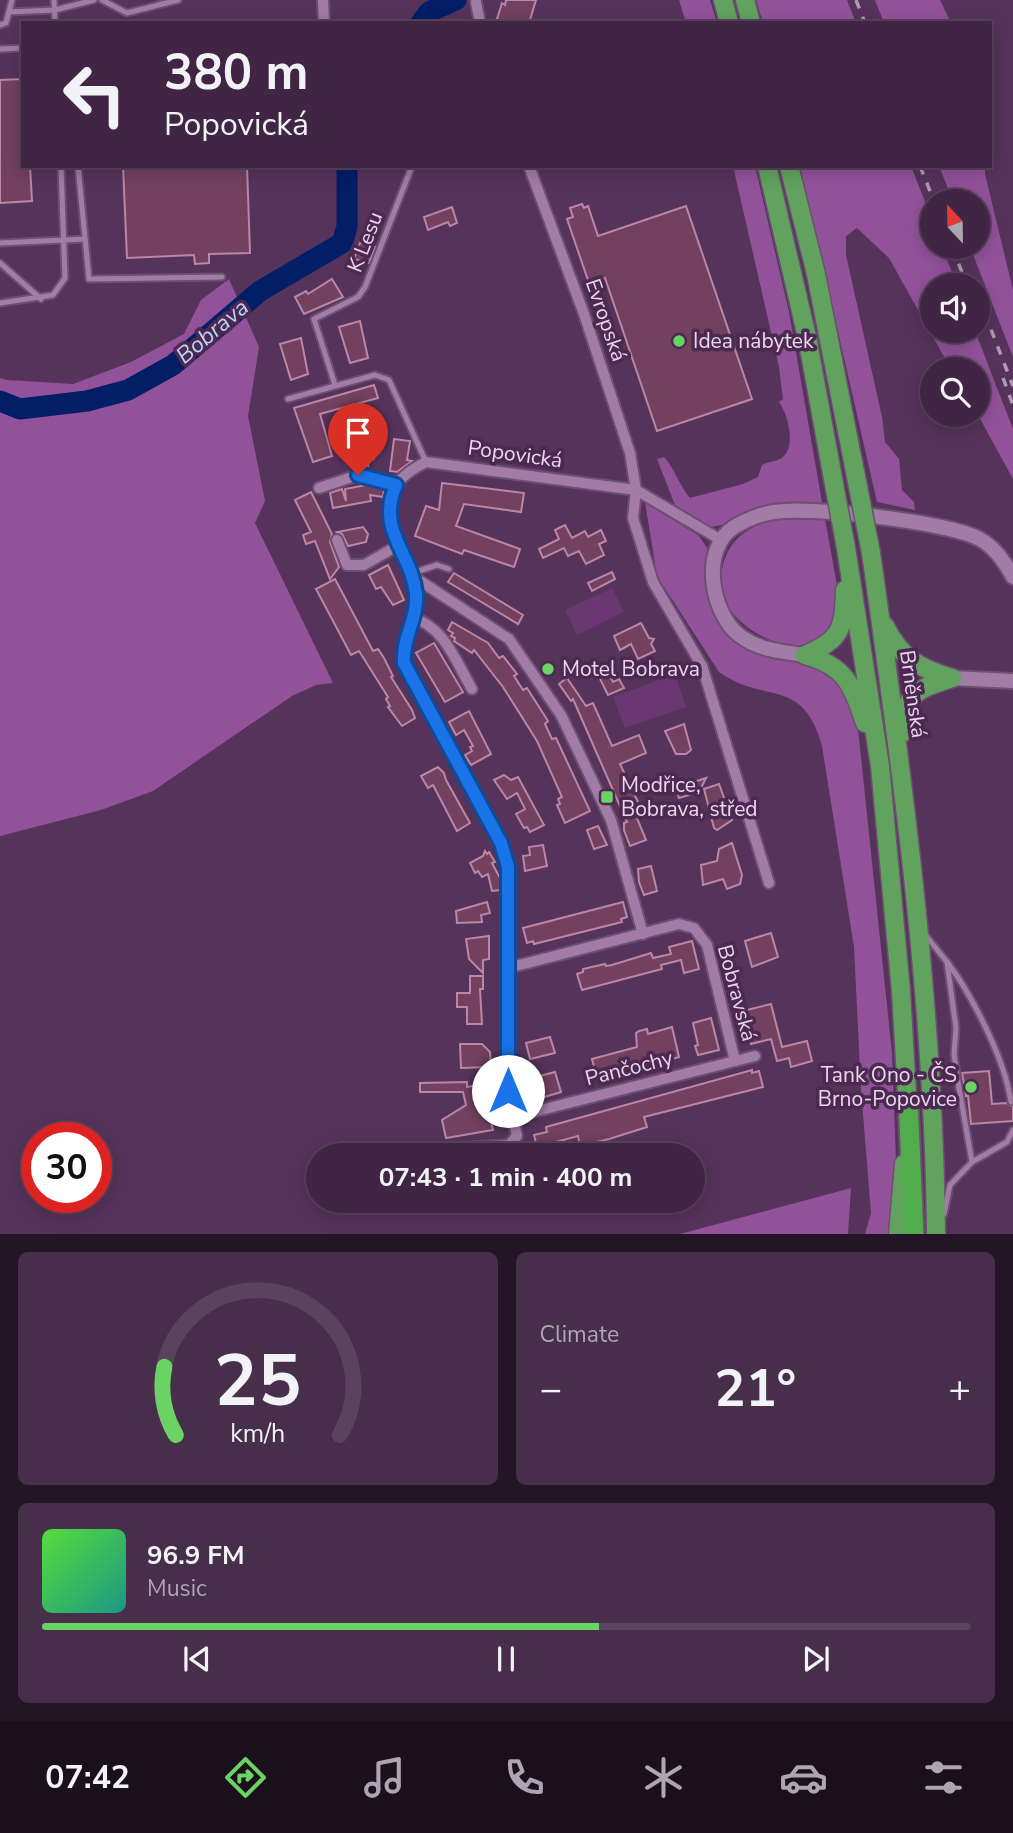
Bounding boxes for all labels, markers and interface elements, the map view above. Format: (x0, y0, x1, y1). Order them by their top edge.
text: 380 m (164, 39, 308, 106)
icon: left (49, 49, 140, 140)
text: Popovická (164, 103, 309, 146)
north arrow (920, 189, 990, 259)
map controls (920, 189, 990, 427)
street label: K Lesu (341, 208, 389, 276)
button: sound (920, 273, 990, 343)
street label: Evropská (579, 275, 633, 365)
water label: Bobrava (170, 292, 255, 371)
place label: Idea nábytek (693, 327, 814, 355)
marker: Idea nábytek (671, 333, 687, 349)
button: search (920, 357, 990, 427)
pin (328, 403, 388, 475)
icon: arrive (339, 414, 377, 452)
street label: Popovická (466, 434, 564, 474)
street label: Brněnská (893, 648, 933, 740)
place label: Motel Bobrava (562, 655, 700, 683)
marker: Motel Bobrava (540, 661, 556, 677)
place label: Modřice, Bobrava, střed (621, 771, 758, 823)
marker: Modřice, Bobrava, střed (599, 789, 615, 805)
street label: Bobravská (711, 942, 763, 1044)
street label: Pančochy (582, 1044, 676, 1092)
position arrow (471, 1054, 545, 1128)
place label: Tank Ono - ČS Brno-Popovice (818, 1061, 957, 1113)
marker: Tank Ono - ČS Brno-Popovice (963, 1079, 979, 1095)
speed limit sign: 30 (21, 1122, 112, 1213)
text: 07:43 · 1 min · 400 m (379, 1160, 632, 1195)
text: Climate (540, 1319, 619, 1350)
text: 25 (214, 1331, 301, 1431)
text: 21° (714, 1353, 796, 1424)
text: − (540, 1364, 562, 1415)
text: + (948, 1364, 971, 1415)
text: km/h (230, 1416, 285, 1450)
text: 96.9 FM (147, 1538, 244, 1573)
text: Music (147, 1573, 207, 1604)
icon: previous (178, 1640, 216, 1678)
icon: pause (487, 1640, 525, 1678)
icon: next (797, 1640, 835, 1678)
icon: directions (221, 1753, 270, 1802)
icon: music (360, 1753, 409, 1802)
icon: phone (500, 1753, 549, 1802)
icon: climate (639, 1753, 688, 1802)
icon: car (779, 1753, 828, 1802)
icon: filters (919, 1753, 968, 1802)
text: 07:42 (45, 1756, 130, 1799)

